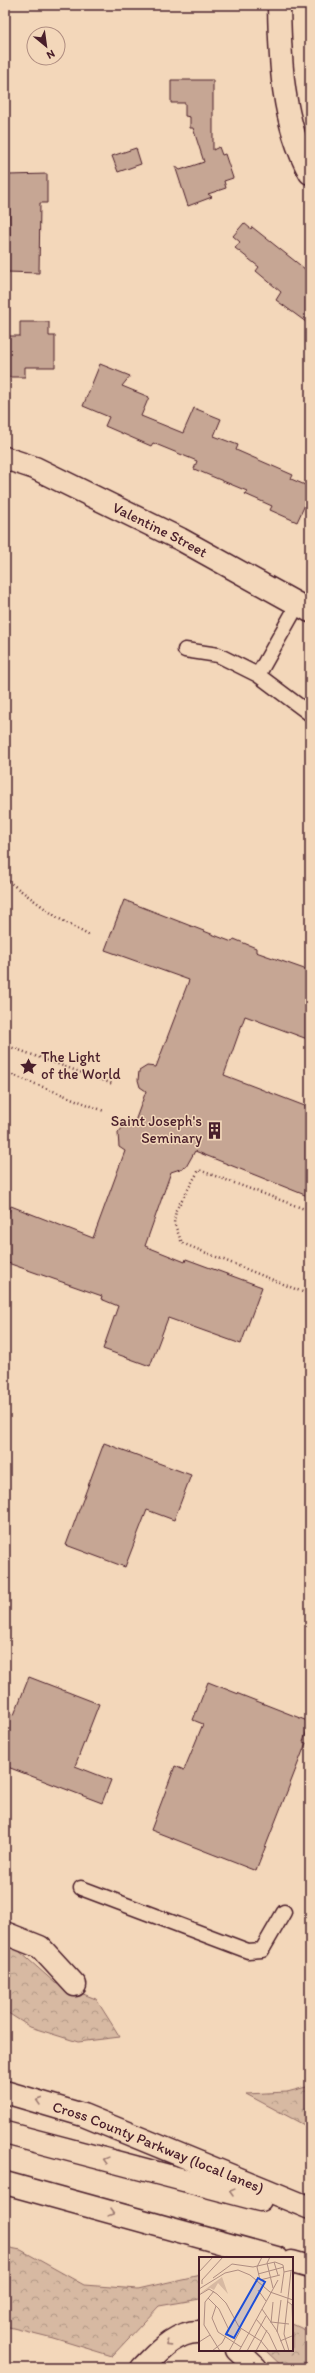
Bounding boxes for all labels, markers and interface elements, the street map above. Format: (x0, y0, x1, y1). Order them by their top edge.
north arrow (26, 26, 66, 66)
text: N (44, 47, 57, 62)
street label: Valentine Street (110, 498, 211, 562)
place label: The Light of the World (41, 1048, 121, 1083)
place icon: The Light of the World (18, 1056, 38, 1076)
place label: Saint Joseph's Seminary (111, 1112, 202, 1147)
building icon: Saint Joseph's Seminary (205, 1120, 225, 1140)
one-way arrow (36, 2097, 43, 2106)
street label: Cross County Parkway (local lanes) (50, 2097, 267, 2197)
one-way arrow (103, 2156, 109, 2164)
one-way arrow (228, 2189, 235, 2197)
one-way arrow (107, 2208, 114, 2217)
inset map (199, 2257, 293, 2351)
one-way arrow (165, 2340, 172, 2347)

